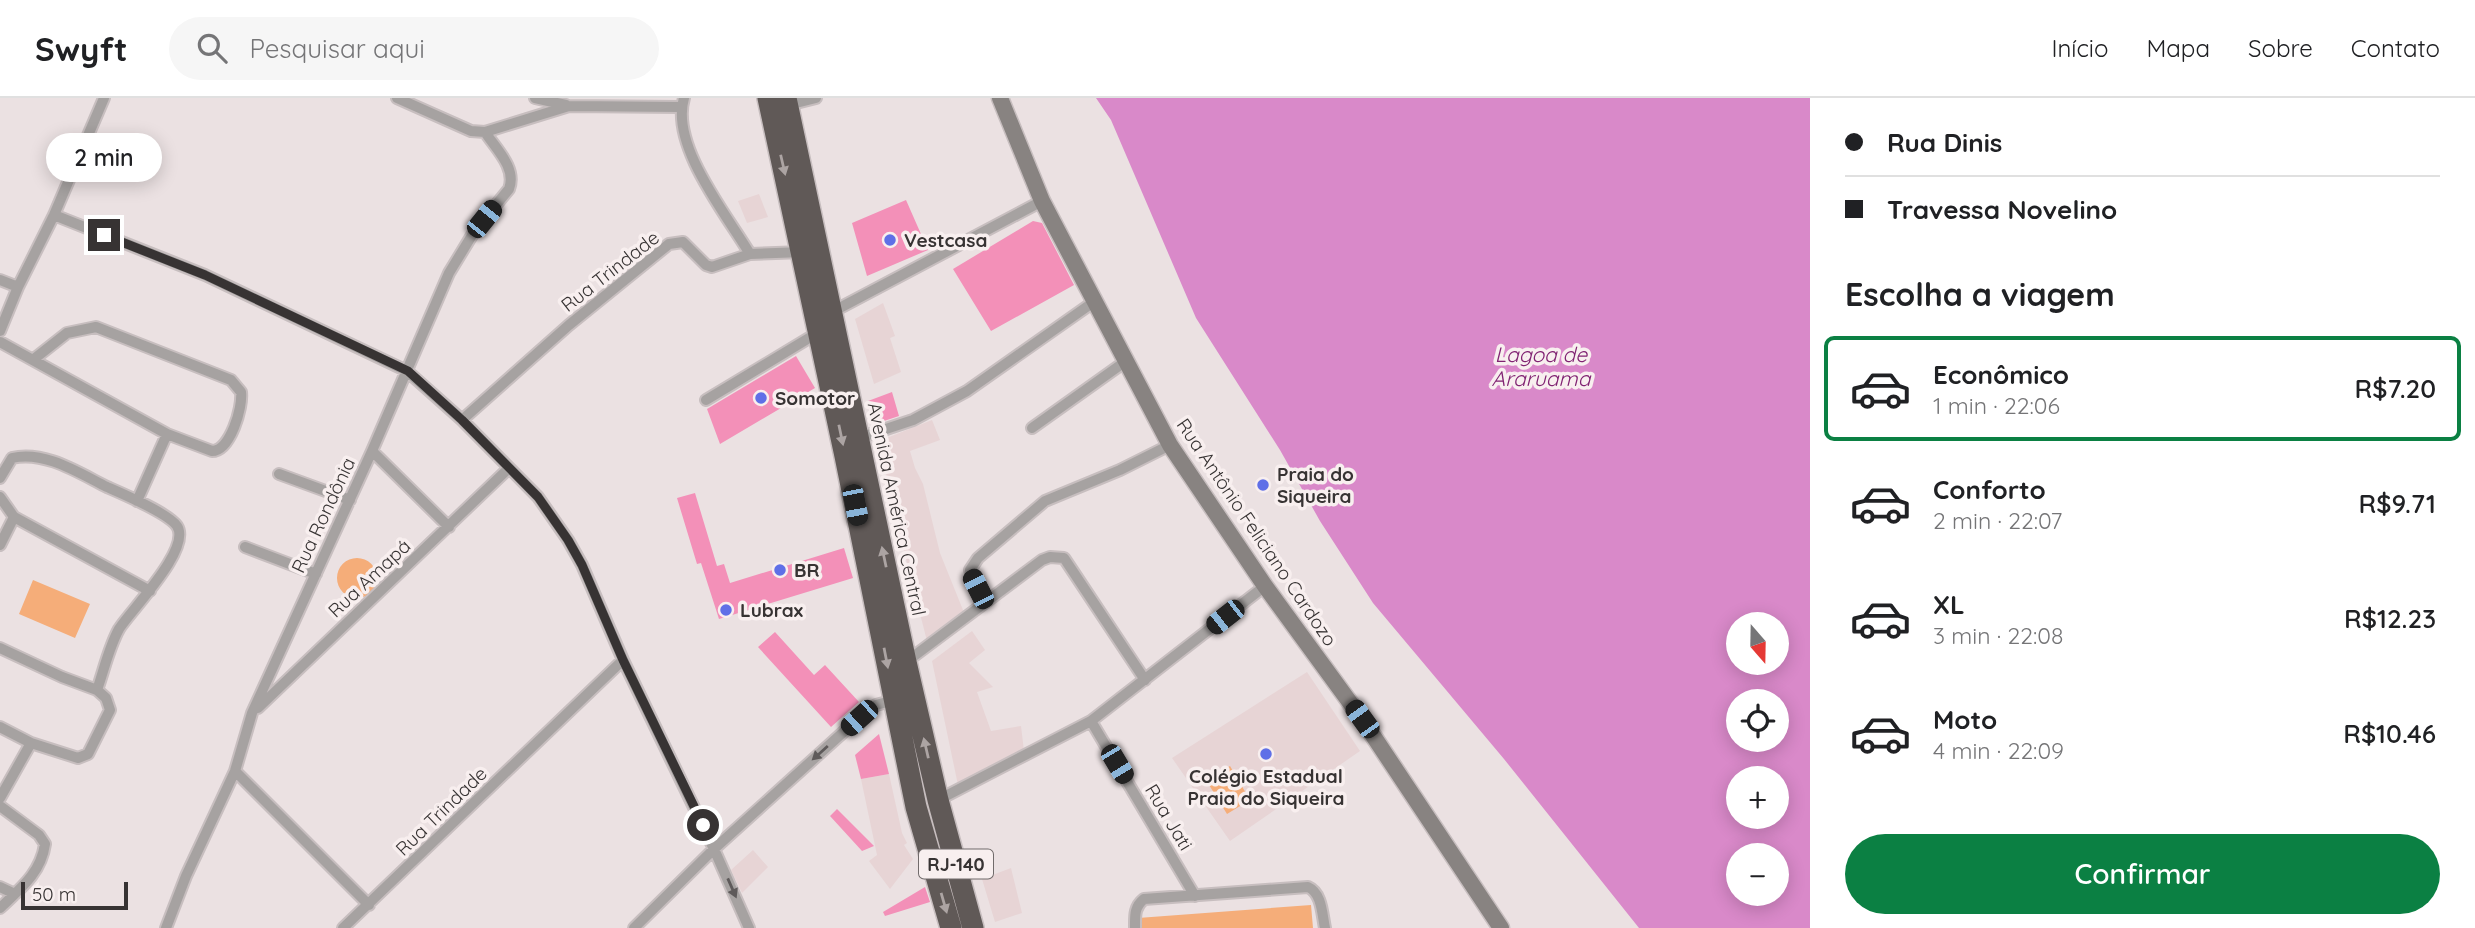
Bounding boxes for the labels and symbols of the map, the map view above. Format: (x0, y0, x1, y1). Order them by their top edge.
callout: 2 min (46, 134, 162, 183)
one-way arrow (778, 154, 789, 176)
car (463, 196, 506, 242)
route end (88, 219, 120, 251)
street label: Rua Trindade (556, 225, 664, 317)
place label: Vestcasa (904, 228, 988, 252)
marker: Vestcasa (882, 232, 898, 248)
water label: Lagoa de Araruama (1492, 341, 1592, 391)
place label: Somotor (775, 386, 855, 410)
marker: Somotor (753, 390, 769, 406)
street label: Avenida América Central (863, 400, 931, 618)
street label: Rua Antônio Feliciano Cardozo (1172, 414, 1342, 650)
one-way arrow (835, 424, 846, 446)
street label: Rua Rondônia (286, 453, 360, 577)
place label: Praia do Siqueira (1277, 462, 1354, 508)
marker: Praia do Siqueira (1255, 477, 1271, 493)
car (841, 482, 870, 528)
street label: Rua Amapá (323, 534, 415, 622)
one-way arrow (879, 546, 890, 568)
place label: BR (794, 558, 820, 582)
marker: BR (772, 562, 788, 578)
car (960, 566, 997, 612)
car (1202, 596, 1249, 638)
place label: Lubrax (740, 598, 803, 622)
marker: Lubrax (718, 602, 734, 618)
north arrow (1726, 612, 1788, 676)
one-way arrow (880, 647, 891, 669)
car (837, 696, 882, 740)
car (1342, 696, 1383, 742)
one-way arrow (921, 737, 932, 759)
car (1098, 741, 1137, 787)
one-way arrow (811, 745, 829, 761)
marker: Colégio Estadual Praia do Siqueira (1258, 746, 1274, 762)
street label: Rua Trindade (390, 761, 492, 861)
place label: Colégio Estadual Praia do Siqueira (1188, 764, 1344, 810)
street label: Rua Jati (1140, 780, 1198, 854)
route start (687, 809, 719, 841)
road number: RJ-140 (919, 850, 993, 878)
one-way arrow (726, 878, 738, 898)
scale bar (21, 879, 128, 911)
one-way arrow (939, 893, 949, 914)

